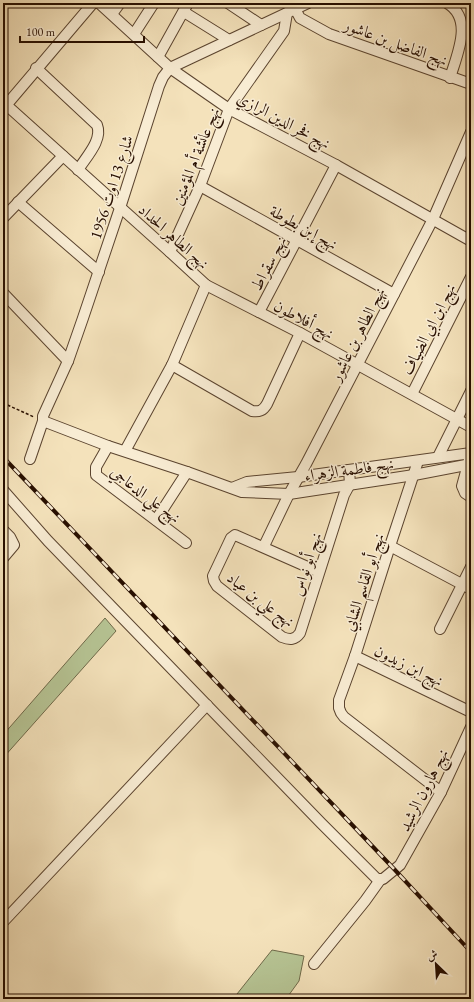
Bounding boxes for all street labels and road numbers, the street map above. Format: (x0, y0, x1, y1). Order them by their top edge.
street label: نهج الفاضل بن عاشور (338, 13, 450, 75)
street label: نهج فخر الدين الرازي (232, 87, 334, 157)
street label: نهج عائشة أم المؤمنين (165, 104, 228, 210)
street label: شارع 13 اوت 1956 (85, 132, 141, 243)
street label: نهج الطاهر الحداد (131, 199, 214, 277)
street label: نهج إبن بطوطة (264, 200, 341, 258)
street label: نهج سقراط (245, 232, 295, 296)
street label: نهج ابن ابي الضياف (396, 280, 464, 380)
street label: نهج الطاهر بن عاشور (324, 284, 394, 388)
street label: نهج أفلاطون (268, 294, 338, 348)
street label: نهج فاطمة الزهراء (303, 453, 396, 490)
street label: نهج علي الدعاجي (103, 461, 185, 532)
street label: نهج أبو نواس (285, 530, 330, 600)
street label: نهج أبو القاسم الشابي (337, 530, 395, 636)
street label: نهج علي بن عياد (220, 567, 299, 636)
street label: نهج ابن زيدون (369, 640, 447, 695)
street label: نهج هارون الرشيد (394, 745, 457, 837)

